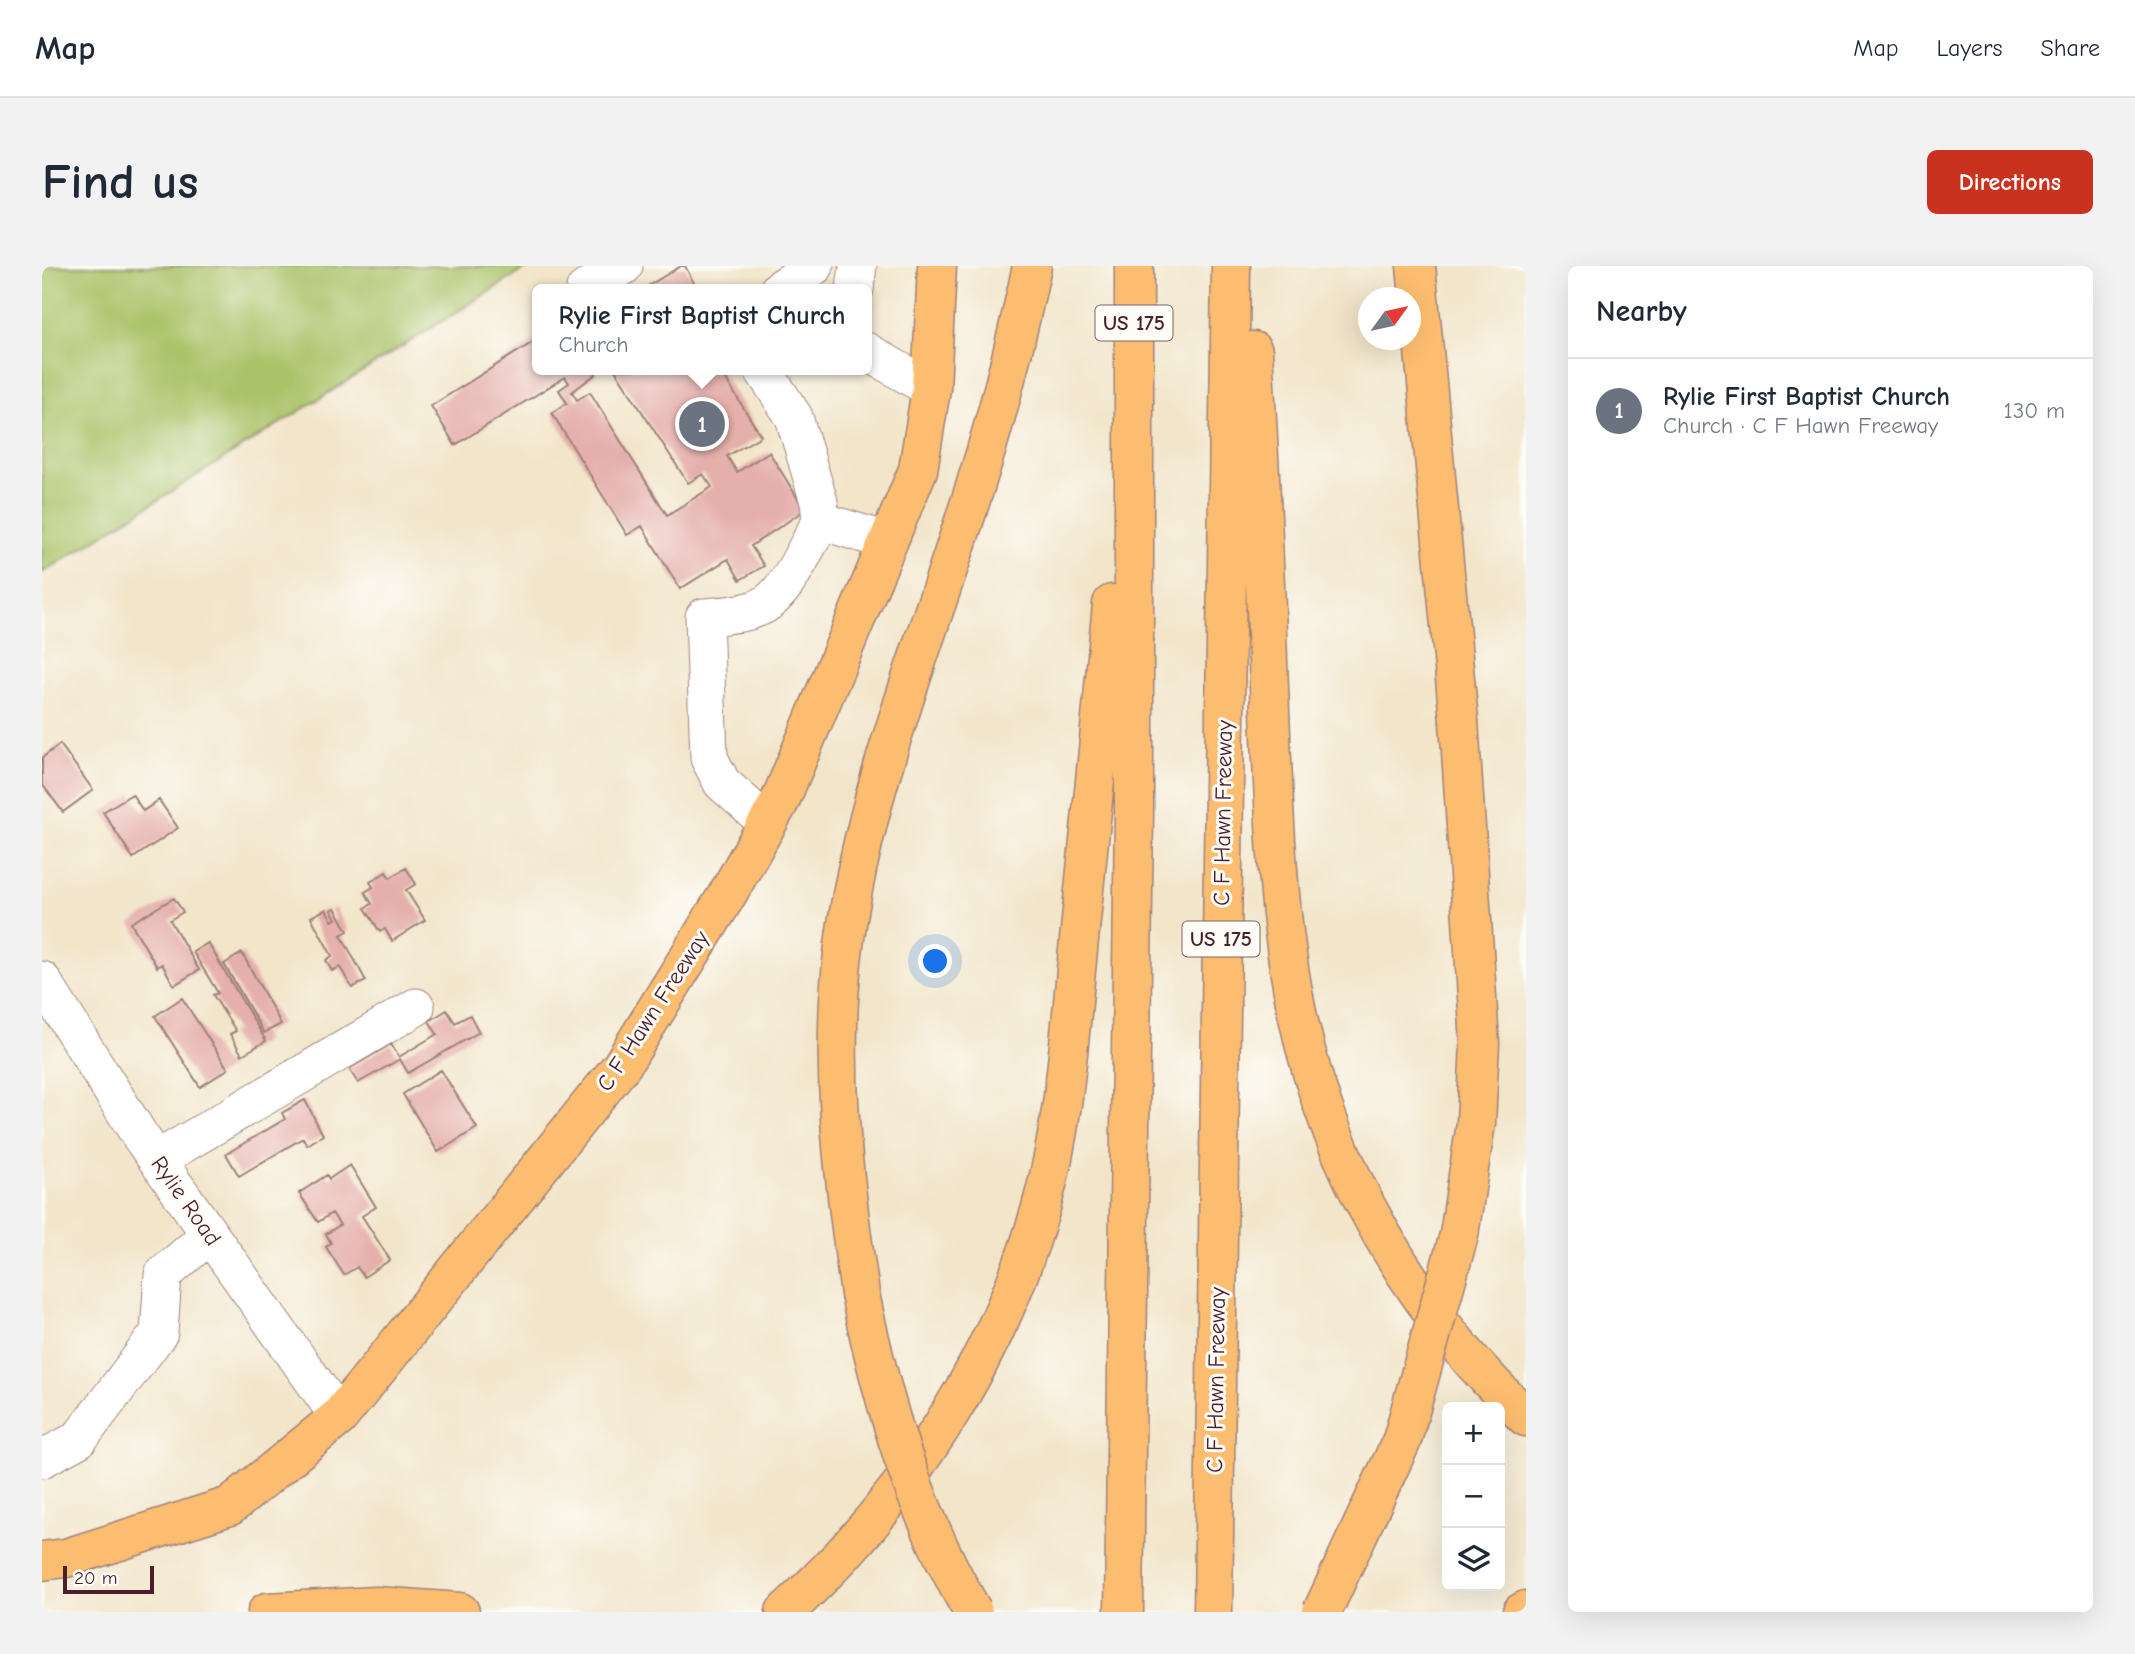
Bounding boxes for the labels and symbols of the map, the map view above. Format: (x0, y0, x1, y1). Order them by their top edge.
north arrow (1358, 287, 1421, 350)
road number: US 175 (1096, 306, 1172, 340)
pin: 1 (679, 398, 725, 450)
street label: C F Hawn Freeway (1208, 719, 1238, 906)
road number: US 175 (1182, 922, 1260, 956)
street label: C F Hawn Freeway (591, 925, 715, 1096)
your location (918, 944, 952, 978)
street label: Rylie Road (145, 1151, 227, 1251)
street label: C F Hawn Freeway (1201, 1286, 1231, 1473)
scale bar (63, 1563, 154, 1595)

